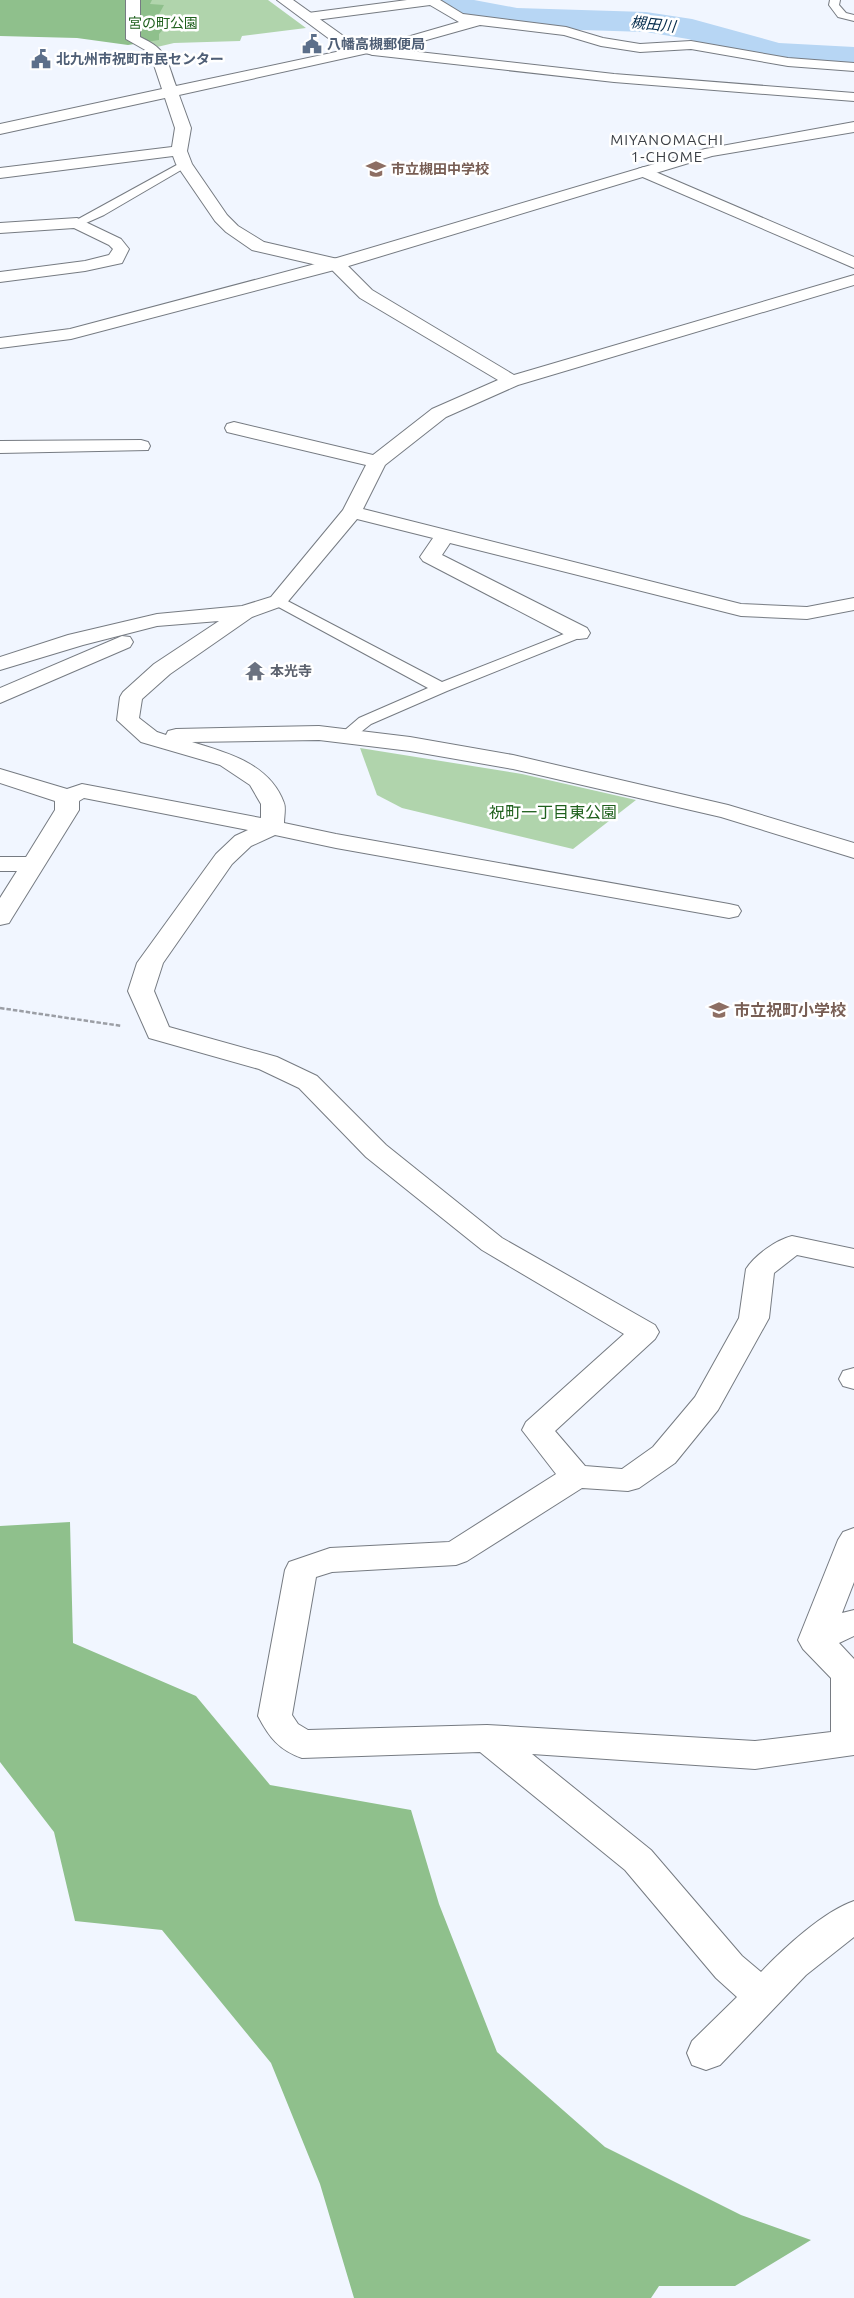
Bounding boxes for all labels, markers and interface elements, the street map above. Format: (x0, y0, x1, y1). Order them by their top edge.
water label: 槻田川 (630, 13, 678, 35)
park label: 宮の町公園 (128, 15, 198, 31)
public building icon: 八幡高槻郵便局 (301, 33, 323, 55)
place label: 八幡高槻郵便局 (327, 36, 425, 52)
public building icon: 北九州市祝町市民センター (30, 48, 52, 70)
place label: 北九州市祝町市民センター (56, 51, 224, 67)
district label: MIYANOMACHI 1-CHOME (610, 131, 724, 165)
school or university icon: 市立槻田中学校 (365, 158, 387, 180)
place label: 市立槻田中学校 (391, 161, 489, 177)
temple icon: 本光寺 (244, 660, 266, 682)
place label: 本光寺 (270, 663, 312, 679)
park label: 祝町一丁目東公園 (489, 803, 617, 821)
school or university icon: 市立祝町小学校 (708, 999, 730, 1021)
place label: 市立祝町小学校 (734, 1001, 846, 1019)

